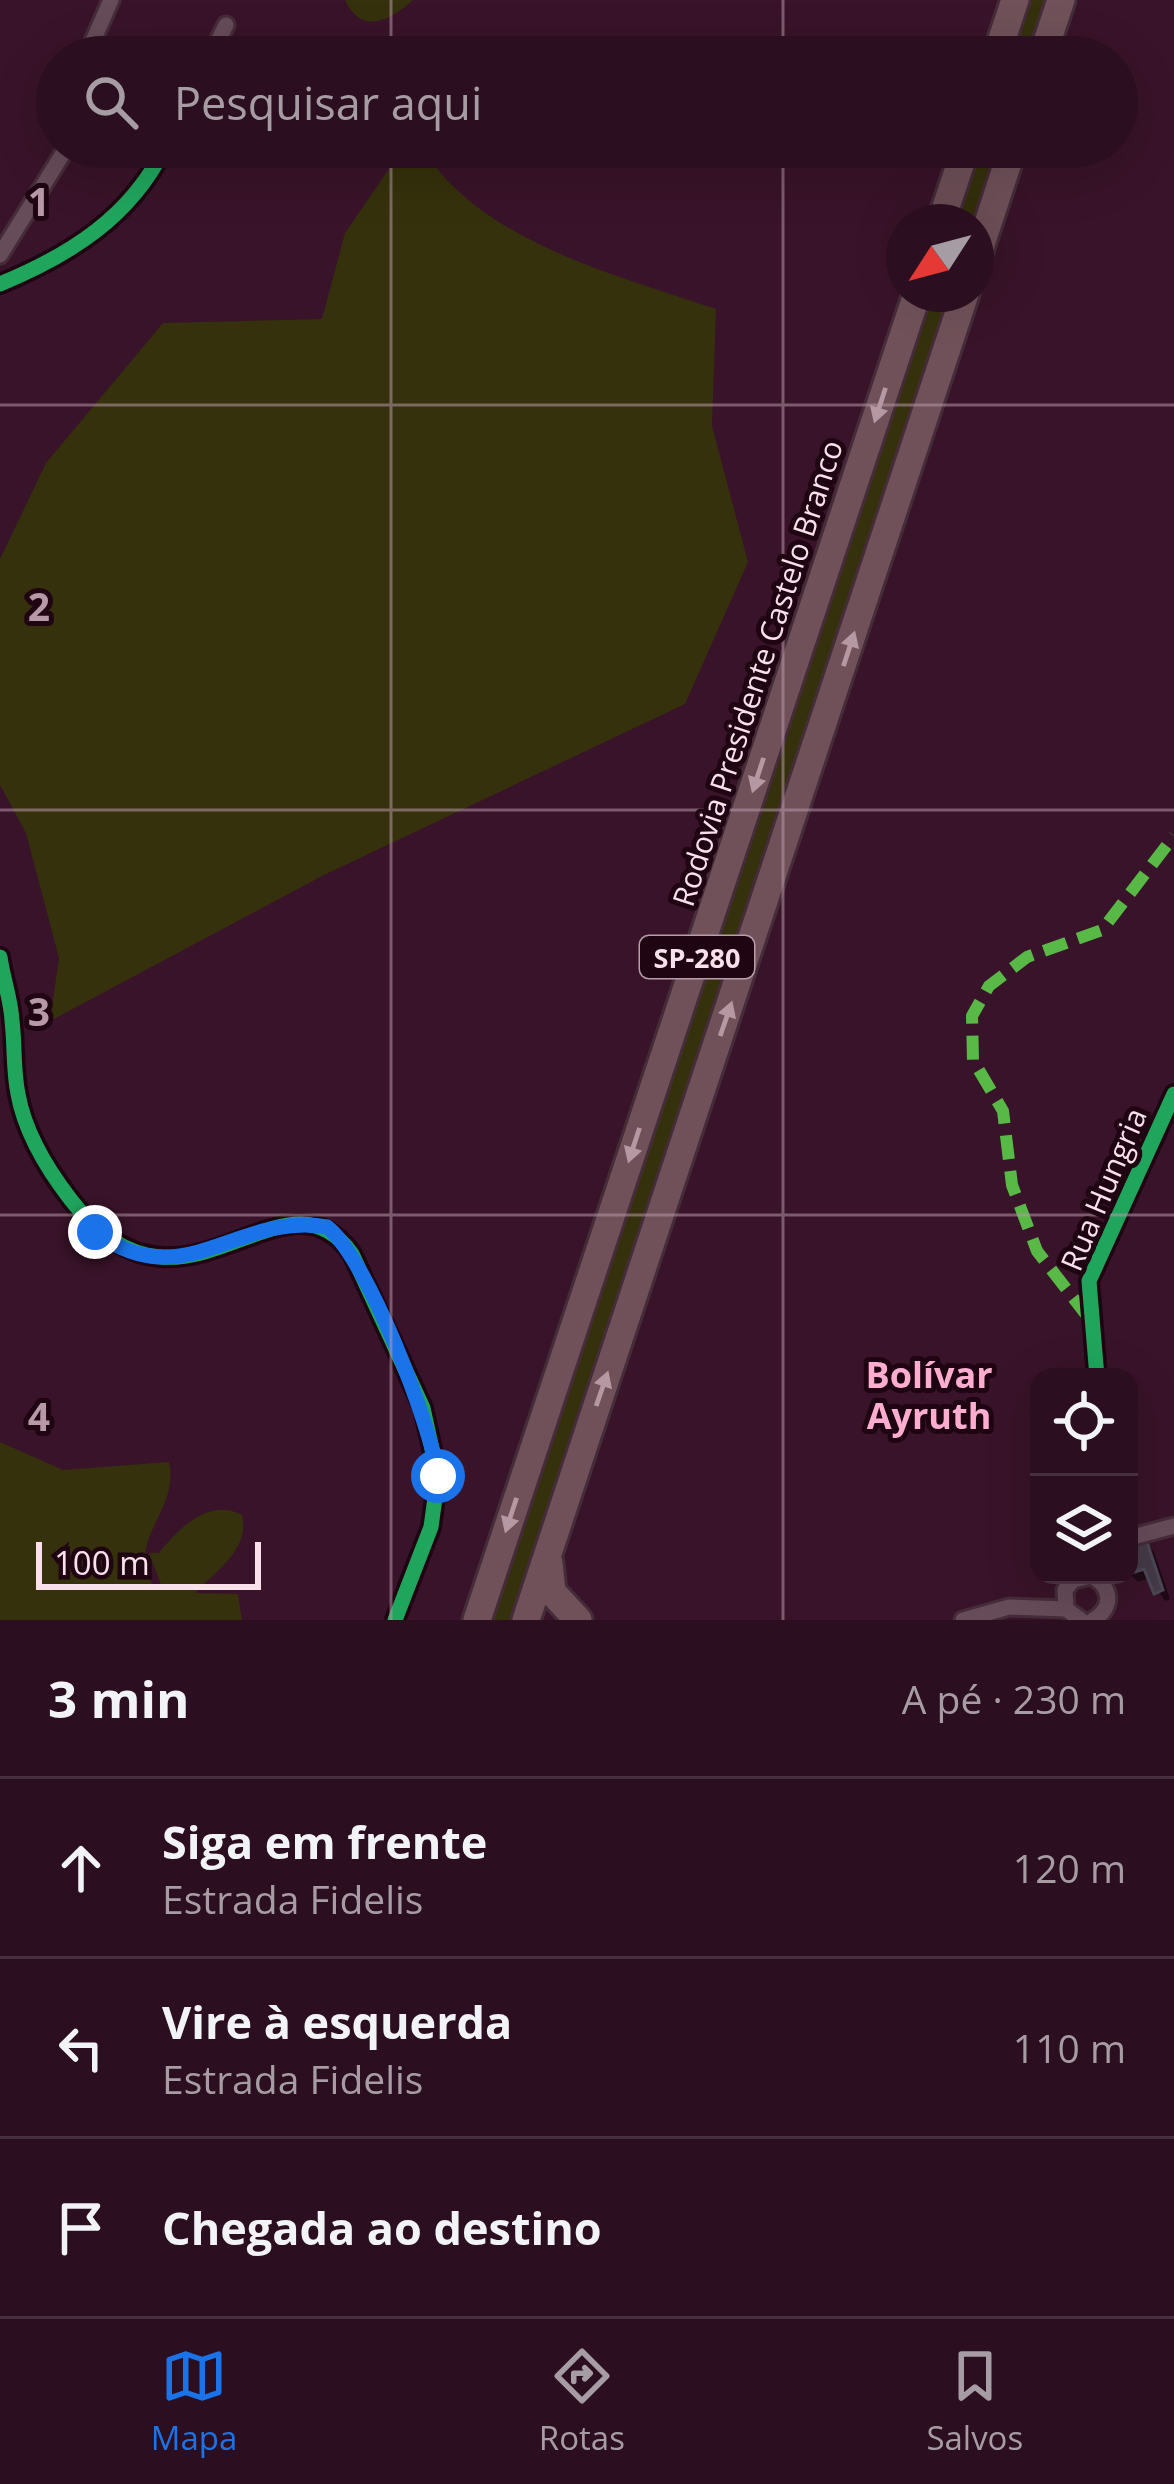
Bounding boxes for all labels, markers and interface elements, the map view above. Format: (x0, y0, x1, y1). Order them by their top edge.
search box (36, 36, 1138, 168)
icon: search (78, 69, 144, 135)
text: Pesquisar aqui (174, 72, 482, 133)
text: 1 (28, 174, 50, 227)
north arrow (886, 204, 994, 312)
one-way arrow (870, 387, 889, 424)
street label: Rodovia Presidente Castelo Branco (662, 435, 852, 911)
text: 2 (28, 579, 50, 632)
one-way arrow (840, 630, 859, 667)
one-way arrow (747, 757, 766, 794)
road number: SP-280 (640, 936, 754, 978)
text: 3 (28, 984, 50, 1037)
one-way arrow (717, 1000, 736, 1037)
street label: Rua Hungria (1050, 1101, 1156, 1277)
one-way arrow (624, 1127, 643, 1164)
route end (68, 1205, 122, 1259)
district label: Bolívar Ayruth (865, 1350, 993, 1440)
map controls (1030, 1368, 1138, 1584)
button: locate (1030, 1368, 1138, 1476)
one-way arrow (593, 1370, 612, 1407)
text: 4 (28, 1389, 50, 1442)
route start (411, 1449, 465, 1503)
button: layers (1030, 1476, 1138, 1584)
one-way arrow (501, 1497, 519, 1533)
scale bar (36, 1536, 261, 1589)
text: 100 m (54, 1540, 150, 1585)
text: 3 min (48, 1663, 190, 1733)
text: A pé · 230 m (902, 1672, 1126, 1725)
text: Siga em frente (162, 1811, 487, 1872)
icon: ahead (48, 1835, 114, 1901)
text: 120 m (1013, 1841, 1126, 1894)
text: Estrada Fidelis (162, 1872, 423, 1925)
text: Vire à esquerda (162, 1991, 512, 2052)
icon: left (48, 2015, 114, 2081)
text: 110 m (1013, 2021, 1126, 2074)
text: Estrada Fidelis (162, 2052, 423, 2105)
icon: arrive (48, 2195, 114, 2261)
text: Chegada ao destino (162, 2197, 602, 2258)
tab: Mapa (151, 2343, 237, 2460)
tab: Rotas (539, 2343, 625, 2460)
tab: Salvos (926, 2343, 1023, 2460)

